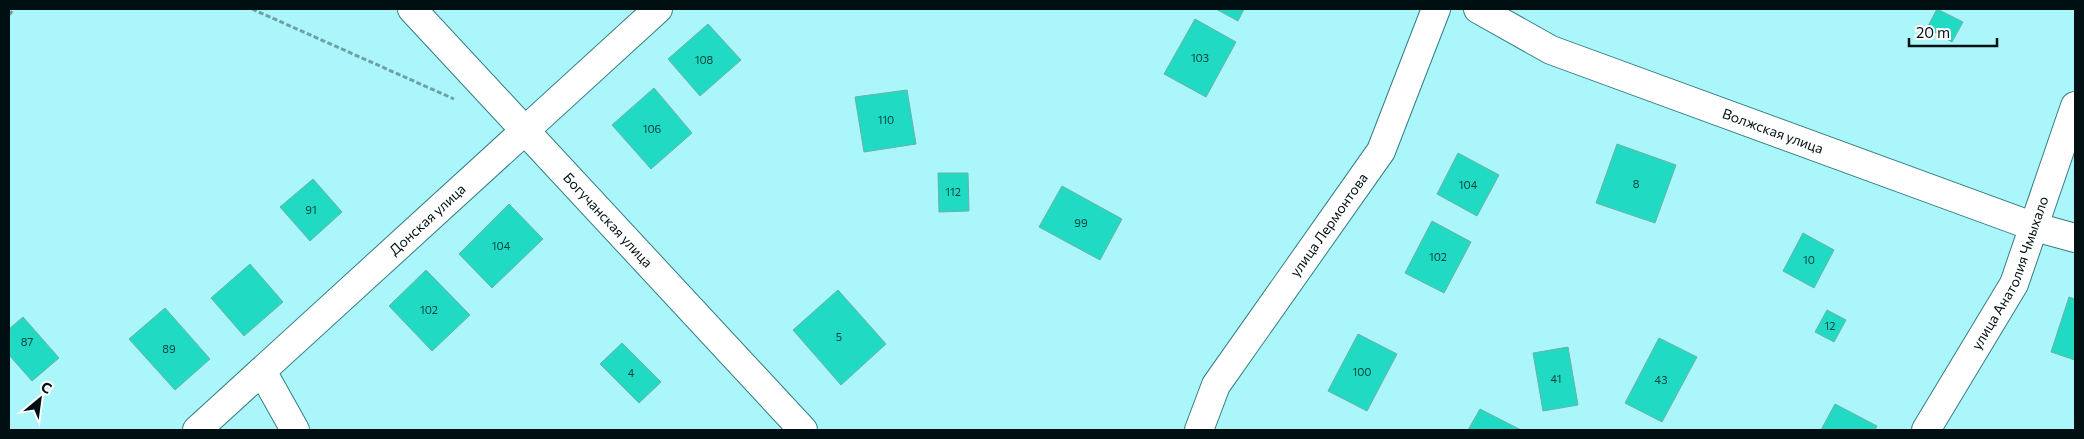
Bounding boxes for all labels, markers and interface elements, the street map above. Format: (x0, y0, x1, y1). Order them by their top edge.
scale bar (1909, 15, 1996, 47)
text: 20 m (1916, 23, 1950, 41)
house number: 103 (1191, 51, 1209, 64)
house number: 108 (695, 53, 714, 66)
street label: Волжская улица (1720, 104, 1826, 157)
house number: 110 (878, 113, 894, 126)
house number: 106 (643, 122, 662, 135)
street label: Богучанская улица (560, 169, 657, 271)
street label: улица Лермонтова (1286, 169, 1371, 280)
house number: 8 (1633, 177, 1640, 190)
house number: 104 (1459, 178, 1478, 191)
street label: Донская улица (385, 180, 469, 258)
house number: 112 (945, 185, 961, 198)
street label: улица Анатолия Чмыхало (1967, 194, 2052, 353)
house number: 91 (305, 203, 317, 216)
house number: 99 (1074, 216, 1088, 229)
house number: 104 (492, 239, 511, 252)
house number: 102 (1429, 250, 1447, 263)
house number: 10 (1803, 253, 1815, 266)
house number: 102 (420, 303, 438, 316)
house number: 12 (1825, 319, 1835, 332)
house number: 5 (836, 330, 842, 343)
house number: 87 (21, 335, 33, 348)
house number: 89 (162, 342, 176, 355)
house number: 100 (1352, 365, 1372, 378)
house number: 4 (628, 366, 635, 379)
house number: 41 (1551, 372, 1561, 385)
house number: 43 (1655, 373, 1667, 386)
north arrow (15, 374, 65, 424)
text: С (38, 377, 55, 397)

